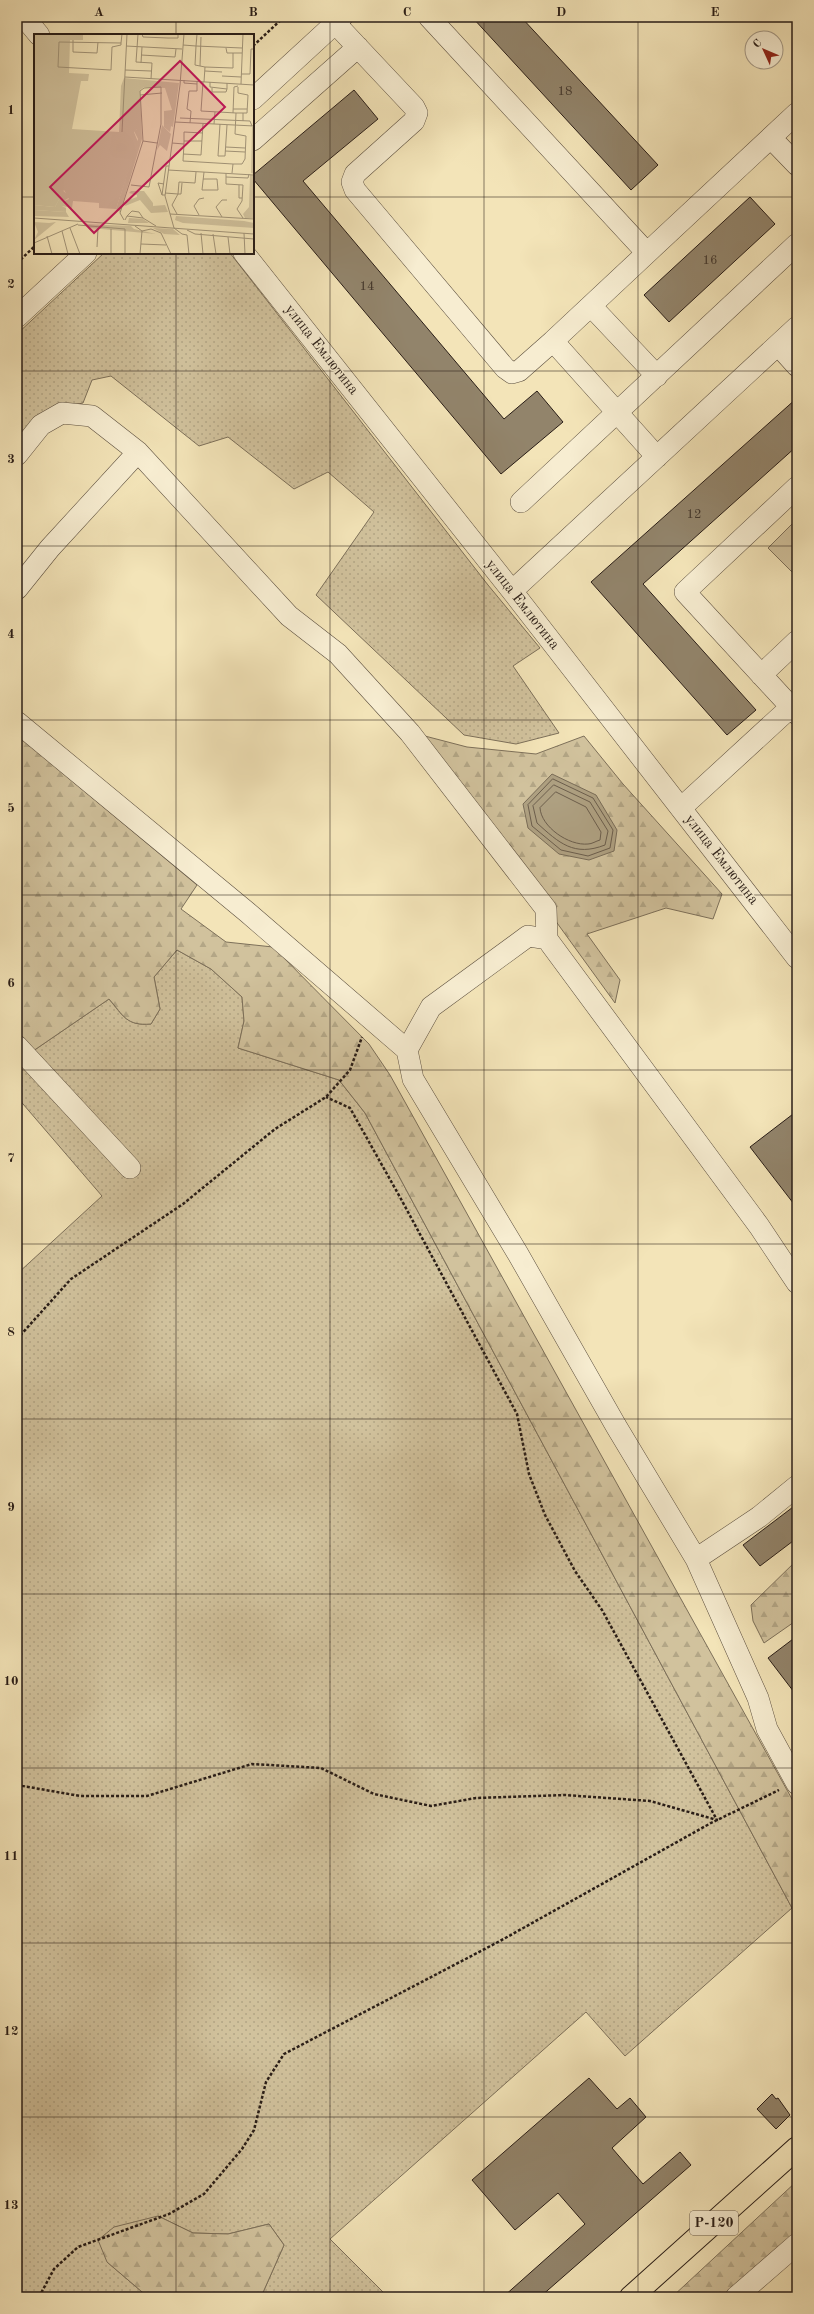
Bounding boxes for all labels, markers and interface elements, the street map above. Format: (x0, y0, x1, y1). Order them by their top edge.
text: A (94, 6, 104, 19)
text: B (248, 6, 258, 19)
text: C (403, 6, 411, 19)
text: D (556, 6, 566, 19)
text: E (711, 6, 720, 19)
north arrow (744, 30, 784, 70)
inset map (34, 34, 254, 254)
text: С (751, 38, 764, 51)
house number: 18 (557, 85, 573, 98)
text: 1 (7, 104, 15, 117)
house number: 16 (702, 254, 718, 267)
text: 2 (7, 278, 15, 291)
house number: 14 (359, 280, 375, 293)
street label: улица Емлютина (281, 302, 361, 398)
text: 3 (7, 453, 15, 466)
house number: 12 (686, 508, 702, 521)
street label: улица Емлютина (482, 557, 562, 653)
text: 4 (7, 628, 15, 641)
text: 5 (7, 802, 15, 815)
street label: улица Емлютина (681, 812, 761, 908)
text: 6 (7, 977, 15, 990)
text: 7 (7, 1152, 15, 1165)
text: 8 (7, 1326, 15, 1339)
text: 9 (7, 1501, 15, 1514)
text: 10 (3, 1675, 19, 1688)
text: 11 (3, 1850, 19, 1863)
text: 12 (3, 2025, 19, 2038)
text: 13 (3, 2199, 19, 2212)
road number: Р-120 (690, 2211, 738, 2235)

